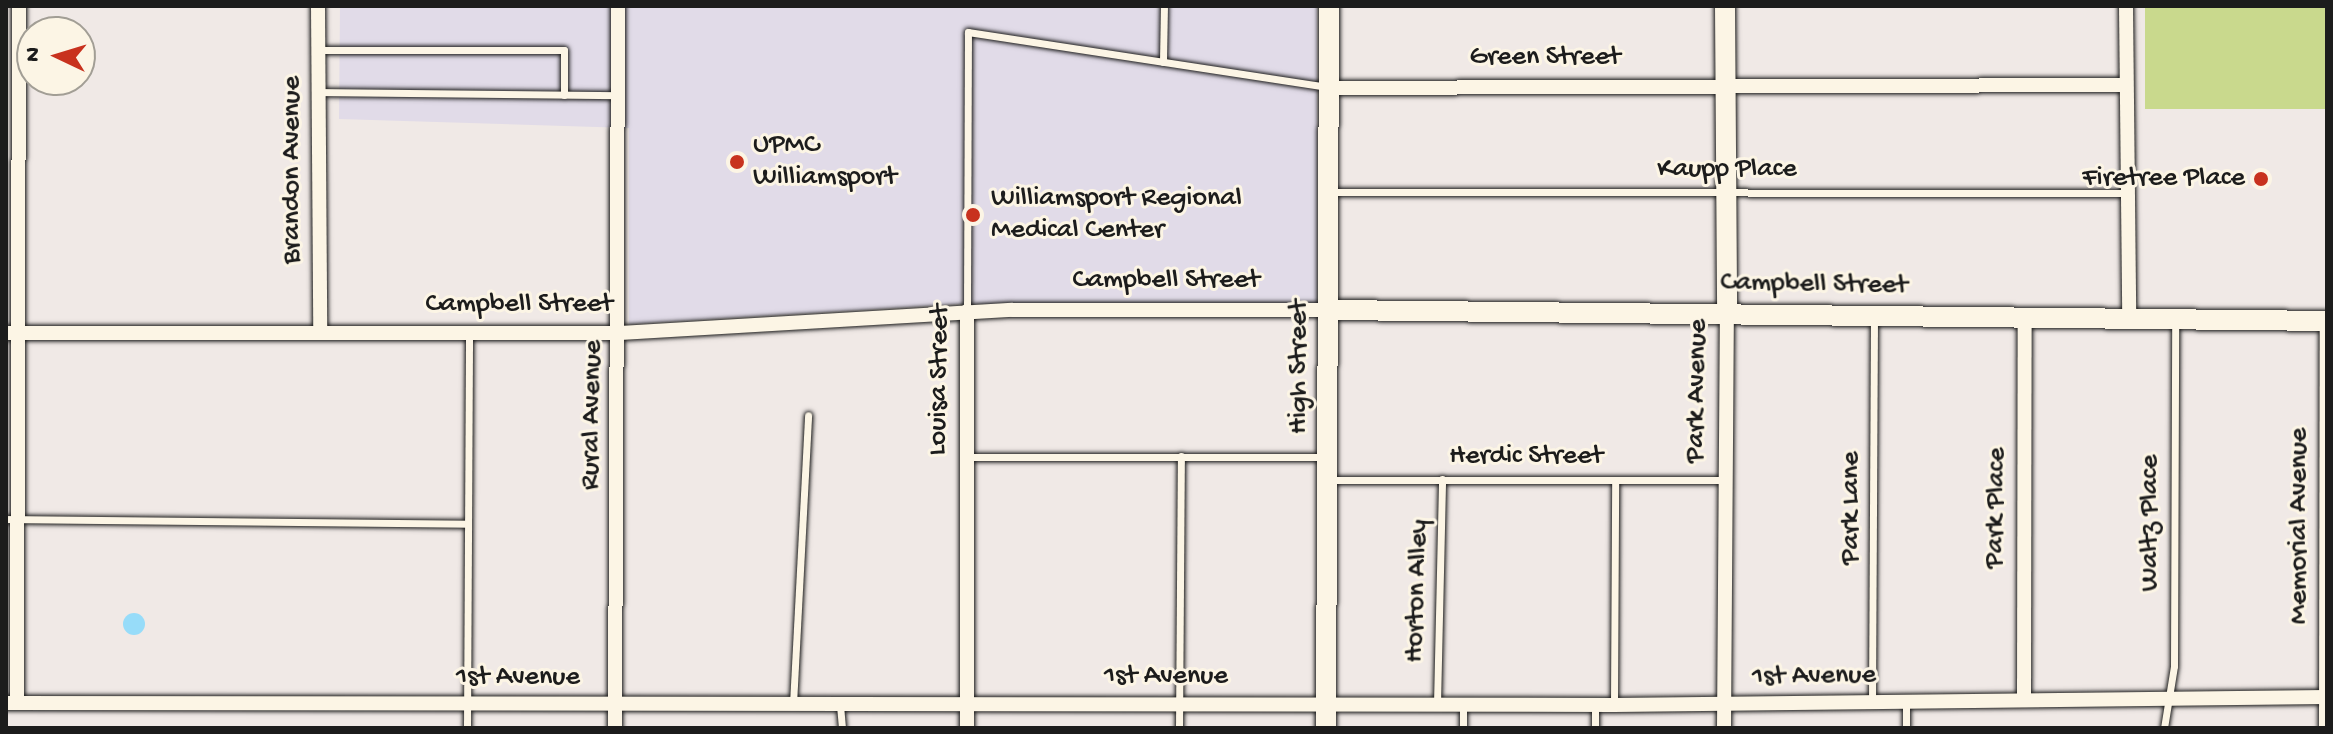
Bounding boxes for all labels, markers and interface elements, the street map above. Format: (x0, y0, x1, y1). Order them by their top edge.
north arrow (16, 16, 96, 96)
street label: Green Street (1469, 41, 1621, 75)
text: N (21, 46, 48, 63)
street label: Brandon Avenue (276, 76, 310, 264)
place label: UPMC Williamsport (753, 129, 897, 195)
marker: UPMC Williamsport (728, 153, 746, 171)
street label: Kaupp Place (1657, 153, 1797, 187)
place label: Firetree Place (2082, 162, 2245, 196)
marker: Firetree Place (2252, 170, 2270, 188)
place label: Williamsport Regional Medical Center (991, 182, 1242, 248)
marker: Williamsport Regional Medical Center (962, 204, 984, 226)
street label: Campbell Street (1072, 264, 1260, 298)
street label: Campbell Street (1720, 267, 1908, 303)
street label: Campbell Street (425, 288, 613, 322)
street label: High Street (1283, 300, 1317, 434)
street label: Louisa Street (922, 304, 958, 456)
street label: Park Avenue (1680, 319, 1716, 463)
street label: Rural Avenue (575, 340, 611, 490)
street label: Memorial Avenue (2283, 428, 2317, 624)
street label: Herdic Street (1449, 440, 1603, 474)
street label: Park Place (1979, 447, 2015, 569)
street label: Park Lane (1835, 451, 1869, 565)
street label: Waltz Place (2134, 454, 2168, 592)
street label: Horton Alley (1399, 519, 1437, 663)
street label: 1st Avenue (1752, 659, 1876, 695)
street label: 1st Avenue (1104, 660, 1228, 694)
street label: 1st Avenue (456, 661, 580, 695)

